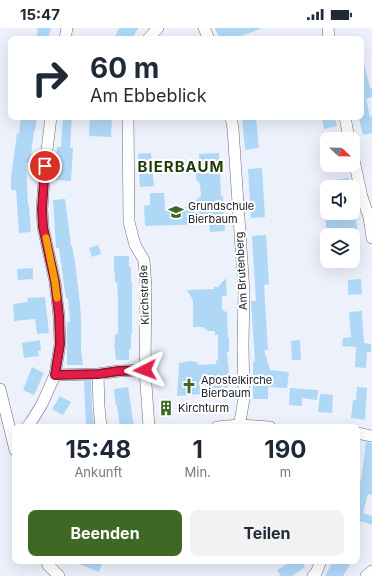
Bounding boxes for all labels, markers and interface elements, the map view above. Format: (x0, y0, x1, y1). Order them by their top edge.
text: 15:47 (20, 5, 60, 24)
text: 60 m (90, 51, 159, 85)
icon: right (24, 52, 76, 104)
text: Am Ebbeblick (90, 85, 207, 106)
north arrow (320, 132, 360, 172)
map controls (320, 132, 360, 268)
pin (28, 149, 62, 183)
icon: arrive (34, 155, 56, 177)
district label: BIERBAUM (138, 157, 224, 176)
button: sound (320, 180, 360, 220)
place label: Grundschule Bierbaum (188, 199, 254, 226)
school or university icon: Grundschule Bierbaum (167, 203, 185, 221)
button: layers (320, 228, 360, 268)
street label: Am Brutenberg (232, 231, 250, 311)
street label: Kirchstraße (136, 265, 152, 325)
position arrow (124, 349, 166, 391)
place label: Apostelkirche Bierbaum (201, 373, 272, 400)
church icon: Apostelkirche Bierbaum (180, 377, 198, 395)
building icon: Kirchturm (157, 399, 175, 417)
place label: Kirchturm (178, 401, 229, 415)
text: 15:48 (65, 435, 131, 464)
text: 1 (193, 435, 203, 464)
text: 190 (264, 435, 306, 464)
text: Ankunft (74, 464, 122, 480)
text: Min. (185, 464, 211, 480)
text: m (280, 464, 291, 480)
button: Beenden (28, 510, 182, 556)
button: Teilen (190, 510, 344, 556)

